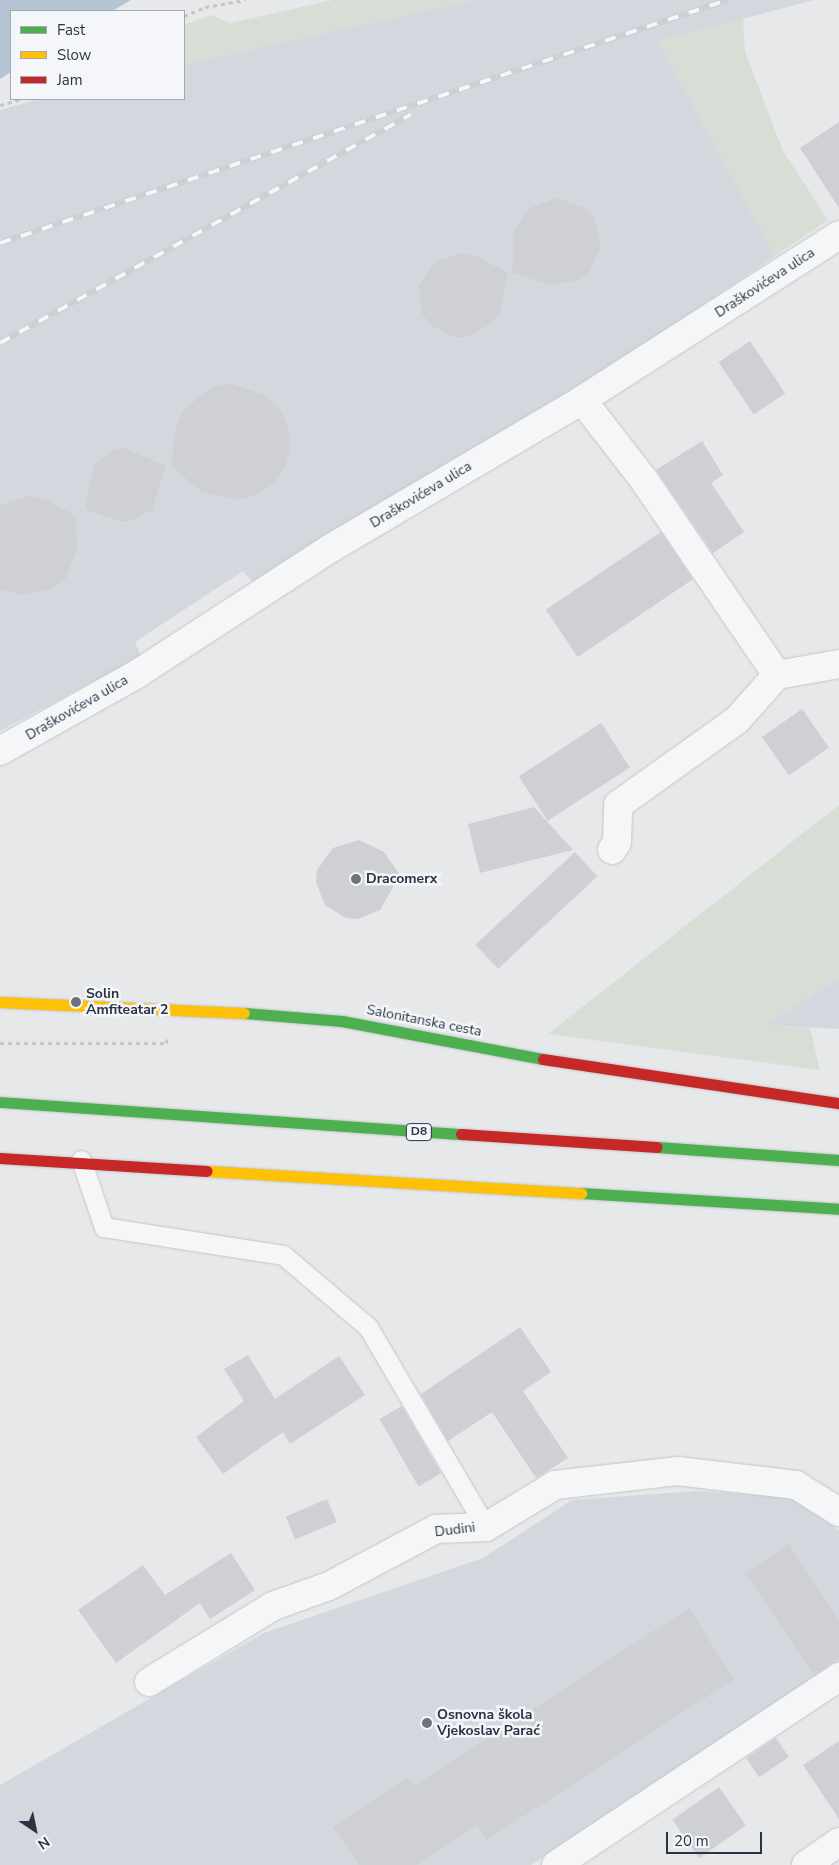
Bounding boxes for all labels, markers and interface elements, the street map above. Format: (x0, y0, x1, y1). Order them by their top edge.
legend (10, 10, 185, 100)
text: Fast (57, 20, 85, 40)
text: Slow (57, 45, 91, 65)
text: Jam (57, 70, 83, 90)
street label: Draškovićeva ulica (712, 245, 818, 321)
street label: Draškovićeva ulica (367, 458, 475, 532)
street label: Draškovićeva ulica (23, 672, 131, 744)
place label: Dracomerx (366, 871, 437, 887)
marker: Dracomerx (350, 873, 362, 885)
place label: Solin Amfiteatar 2 (86, 986, 169, 1019)
marker: Solin Amfiteatar 2 (70, 996, 82, 1008)
street label: Salonitanska cesta (365, 1002, 483, 1040)
road number: D8 (405, 1122, 433, 1142)
street label: Dudini (434, 1519, 476, 1541)
place label: Osnovna škola Vjekoslav Parać (437, 1707, 540, 1740)
marker: Osnovna škola Vjekoslav Parać (421, 1717, 433, 1729)
north arrow (10, 1805, 60, 1855)
scale bar (669, 1822, 765, 1854)
text: 20 m (674, 1831, 709, 1851)
text: N (34, 1832, 53, 1854)

